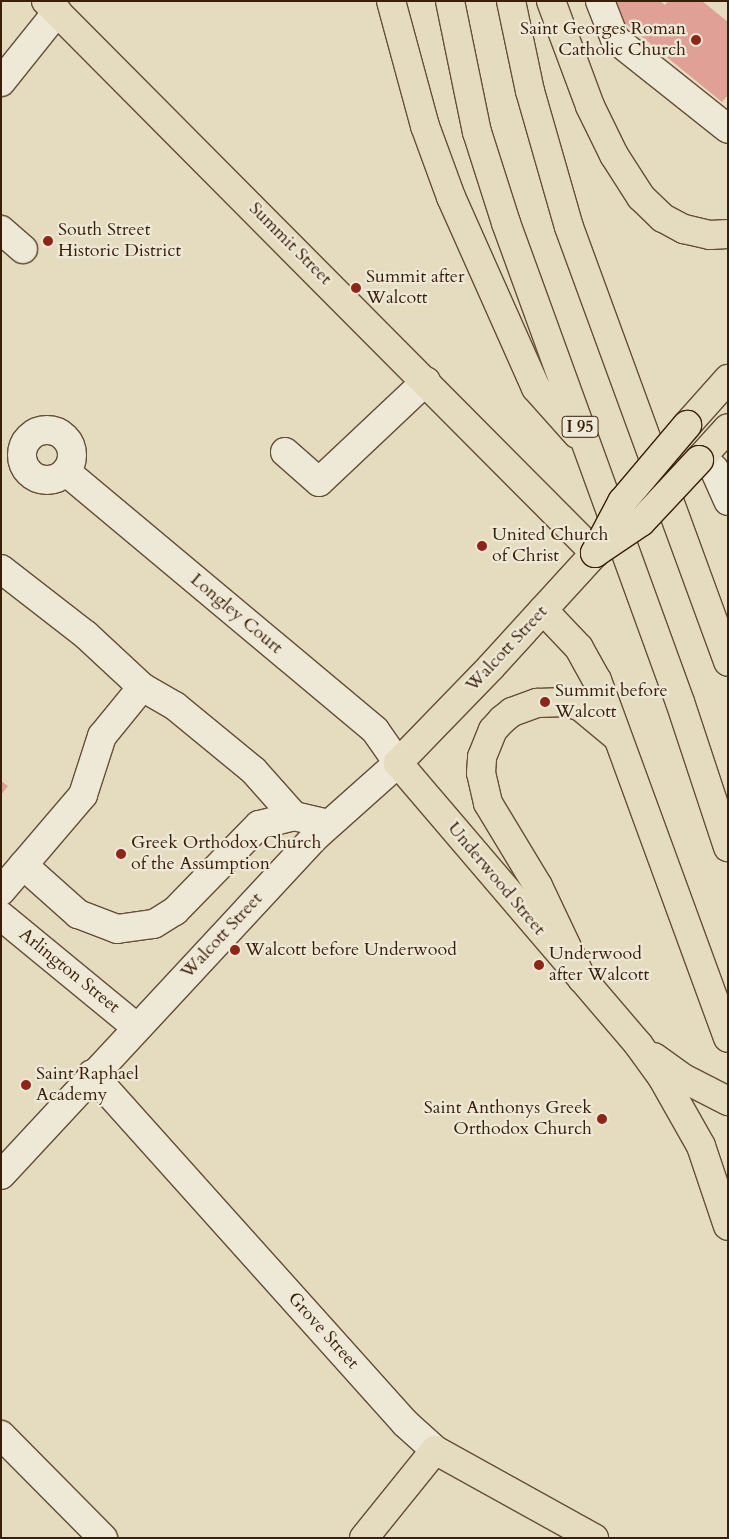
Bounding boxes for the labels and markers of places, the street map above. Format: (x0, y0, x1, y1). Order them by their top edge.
place label: Saint Georges Roman Catholic Church (520, 19, 686, 62)
marker: Saint Georges Roman Catholic Church (690, 34, 702, 46)
place label: South Street Historic District (58, 220, 181, 262)
marker: South Street Historic District (42, 235, 54, 247)
place label: Summit after Walcott (366, 267, 465, 310)
marker: Summit after Walcott (350, 282, 362, 294)
place label: United Church of Christ (492, 525, 608, 568)
marker: United Church of Christ (476, 540, 488, 552)
place label: Summit before Walcott (555, 681, 668, 724)
marker: Summit before Walcott (539, 696, 551, 708)
place label: Greek Orthodox Church of the Assumption (131, 833, 321, 876)
marker: Greek Orthodox Church of the Assumption (115, 848, 127, 860)
place label: Walcott before Underwood (245, 939, 457, 961)
marker: Walcott before Underwood (229, 944, 241, 956)
place label: Underwood after Walcott (549, 944, 649, 986)
marker: Underwood after Walcott (533, 959, 545, 971)
place label: Saint Raphael Academy (36, 1064, 139, 1106)
marker: Saint Raphael Academy (20, 1079, 32, 1091)
place label: Saint Anthonys Greek Orthodox Church (424, 1098, 592, 1140)
marker: Saint Anthonys Greek Orthodox Church (596, 1113, 608, 1125)

